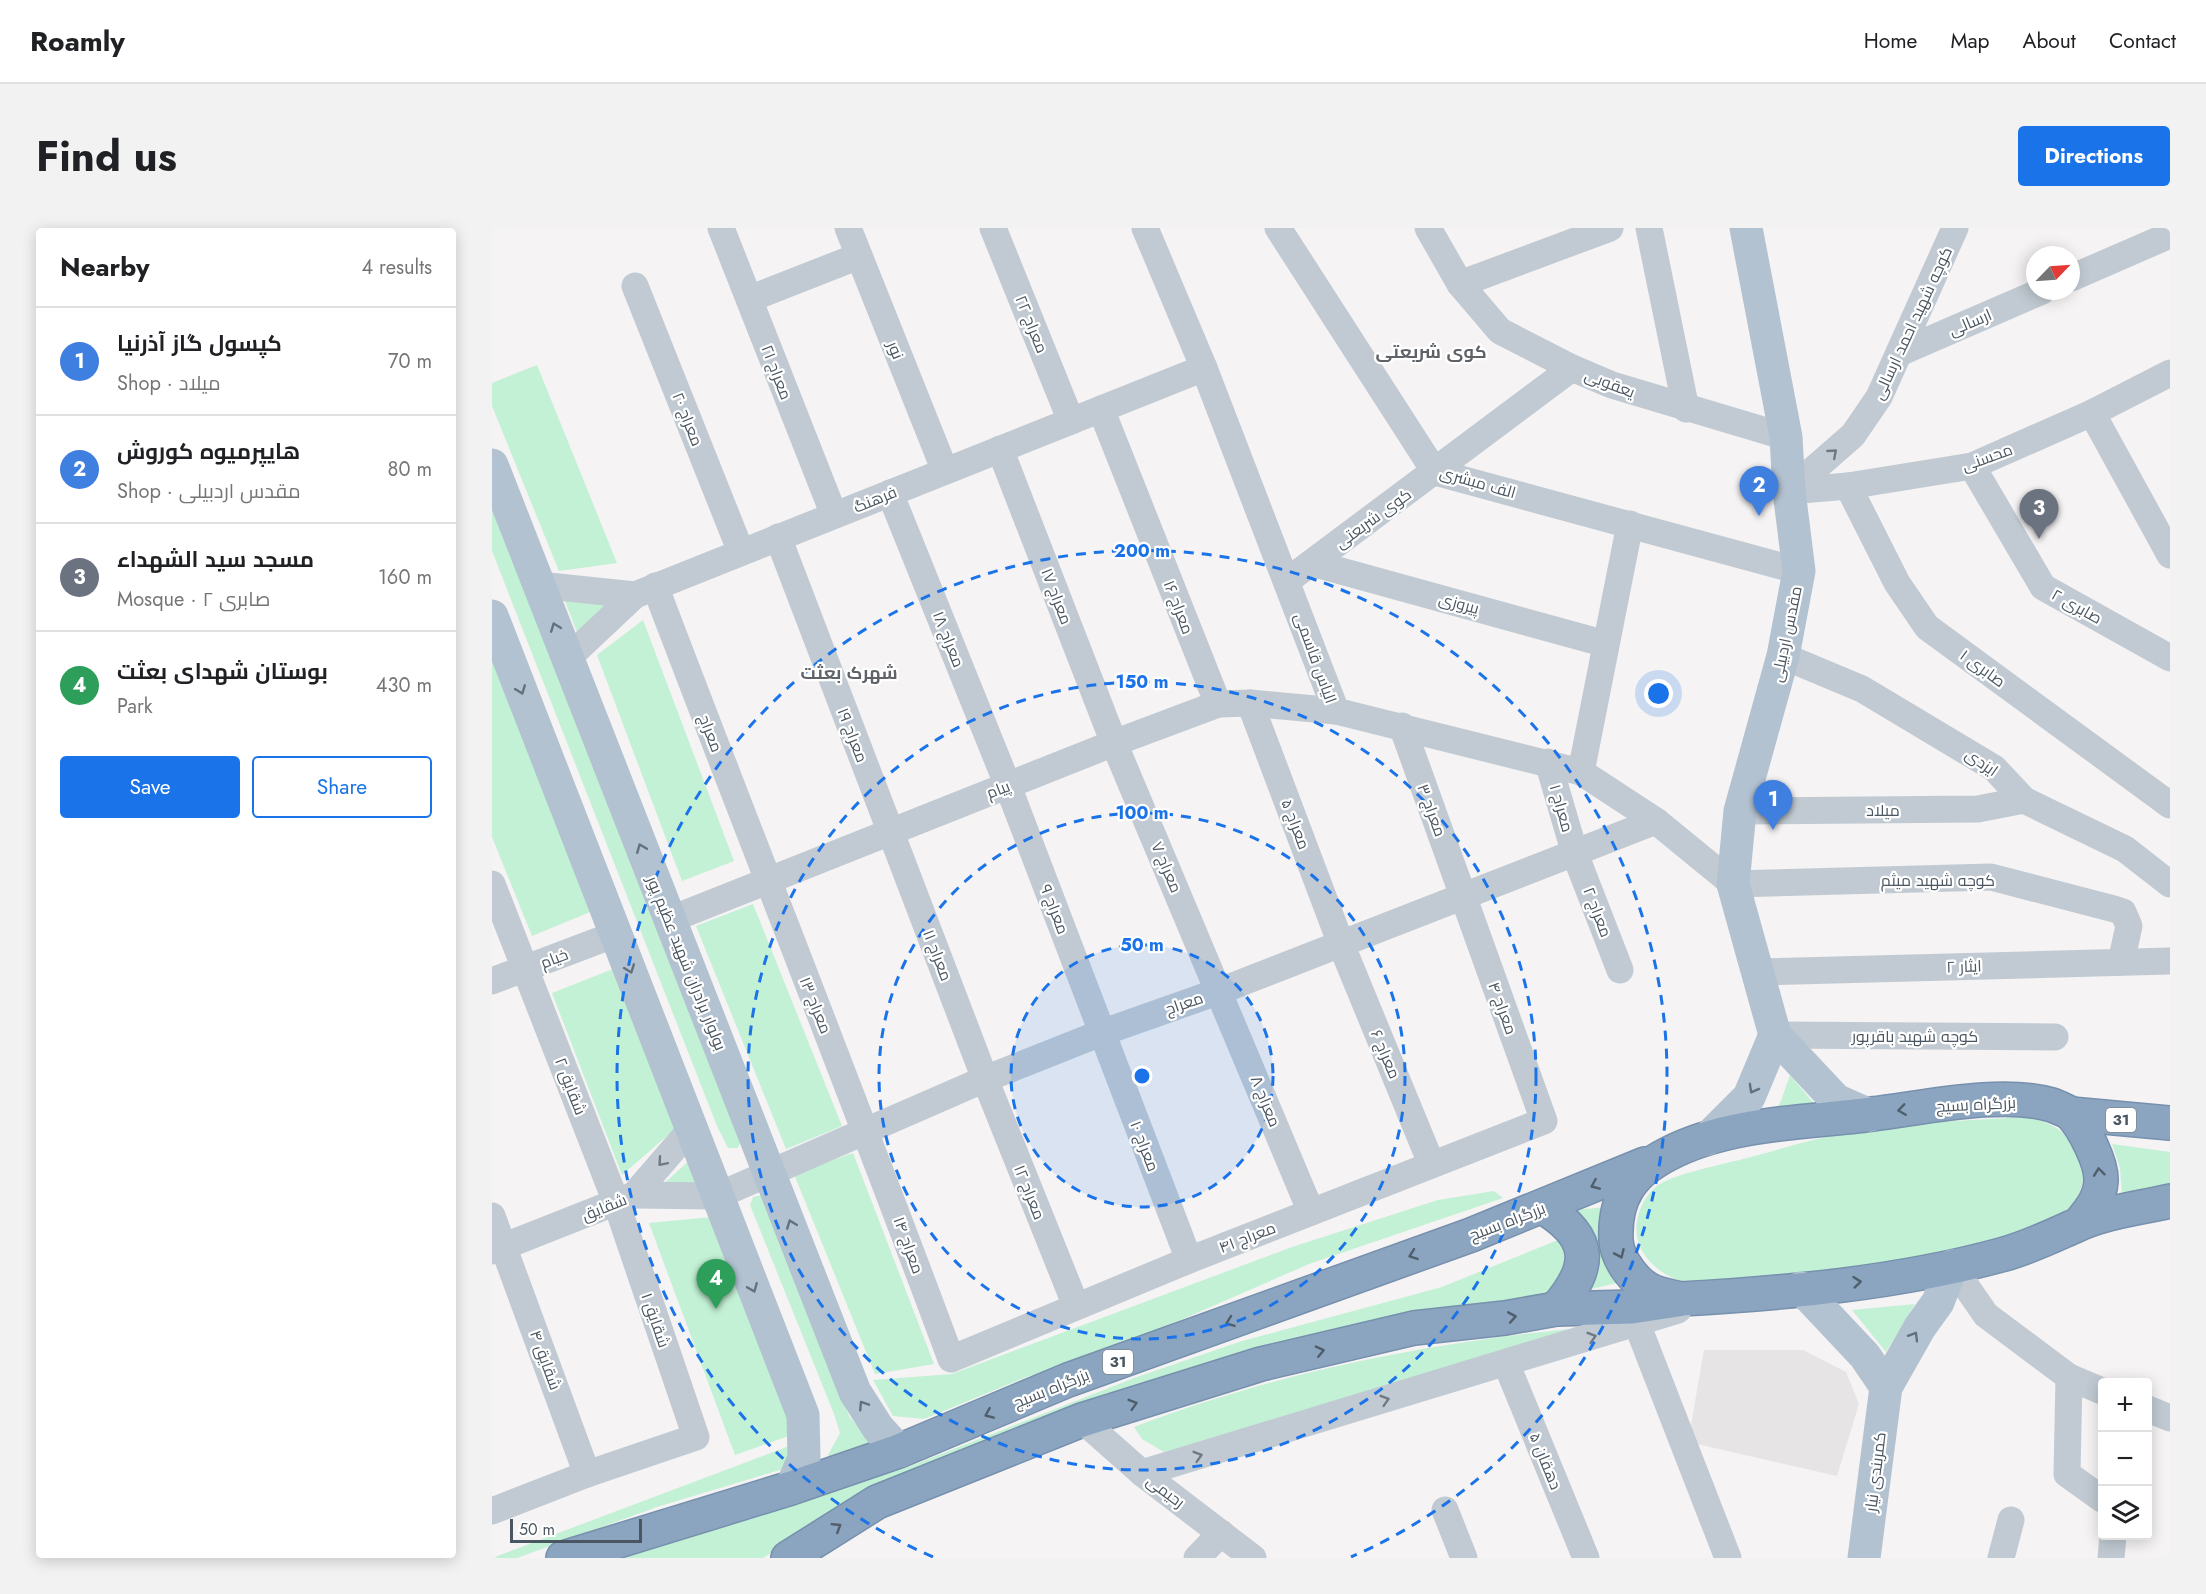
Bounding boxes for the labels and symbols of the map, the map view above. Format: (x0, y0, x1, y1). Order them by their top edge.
street label: کوچه شهید احمد ارسالی (1867, 243, 1958, 403)
north arrow (2026, 246, 2080, 300)
street label: معراج ۲۲ (1010, 292, 1054, 357)
street label: ارسالی (1945, 303, 1995, 342)
street label: نور (881, 337, 910, 363)
district label: کوی شریعتی (1375, 339, 1487, 365)
street label: معراج ۲۱ (756, 341, 797, 403)
street label: یعقوبی (1581, 363, 1639, 404)
street label: معراج ۲۰ (666, 389, 709, 449)
street label: محسنی (1959, 438, 2016, 477)
one-way arrow (1826, 449, 1837, 460)
street label: الف مبشری (1437, 461, 1519, 504)
pin: 2 (1740, 466, 1778, 516)
street label: فرهنگ (850, 480, 900, 519)
street label: کوی شریعتی (1330, 483, 1416, 554)
pin: 3 (2020, 490, 2058, 539)
text: 200 m (1114, 538, 1170, 564)
street label: معراج ۱۷ (1035, 565, 1078, 628)
street label: معراج ۱۶ (1158, 577, 1199, 638)
street label: صابری ۲ (2047, 583, 2106, 630)
street label: مقدس اردبیلی (1765, 584, 1808, 684)
street label: پیروزی (1436, 587, 1482, 620)
street label: معراج ۱۸ (927, 608, 970, 671)
street label: الیاس قاسمی (1288, 610, 1343, 707)
one-way arrow (550, 622, 562, 633)
street label: صابری ۱ (1955, 644, 2010, 693)
district label: شهرک بعثت (800, 660, 898, 686)
text: 150 m (1116, 669, 1168, 695)
your location (1644, 679, 1673, 708)
one-way arrow (514, 684, 526, 695)
street label: معراج ۱۹ (832, 705, 873, 766)
street label: معراج (693, 711, 728, 755)
street label: ایزدی (1961, 743, 2003, 782)
street label: پیام (983, 774, 1014, 804)
pin: 1 (1754, 780, 1792, 830)
street label: معراج ۳ (1411, 781, 1452, 840)
street label: معراج ۱ (1544, 782, 1579, 835)
street label: معراج ۵ (1275, 796, 1316, 853)
street label: میلاد (1866, 799, 1900, 822)
text: 100 m (1115, 800, 1169, 826)
street label: معراج ۷ (1145, 838, 1188, 896)
one-way arrow (635, 843, 648, 854)
street label: کوچه شهید میثم (1881, 869, 1995, 892)
street label: بولوار برادران شهید عظیم‌ پور (641, 871, 732, 1054)
street label: معراج ۹ (1034, 881, 1075, 938)
street label: معراج ۲ (1577, 884, 1618, 941)
street label: معراج ۱۱ (917, 926, 958, 984)
text: 50 m (1120, 932, 1164, 958)
street label: خیام (537, 943, 572, 974)
street label: ایثار ۲ (1946, 954, 1982, 979)
one-way arrow (622, 964, 635, 974)
street label: معراج ۱۳ (794, 973, 837, 1037)
street label: معراج ۴ (1482, 979, 1523, 1038)
street label: معراج (1162, 986, 1206, 1021)
street label: کوچه شهید باقرپور (1851, 1025, 1978, 1048)
street label: معراج ۶ (1365, 1026, 1406, 1082)
street label: شقایق ۲ (549, 1054, 592, 1118)
centre of rings (1132, 1066, 1152, 1086)
street label: معراج ۸ (1245, 1072, 1286, 1130)
one-way arrow (1749, 1083, 1760, 1093)
street label: بزرگراه بسیج (1935, 1091, 2017, 1118)
one-way arrow (1898, 1103, 1907, 1115)
road number: 31 (2106, 1108, 2136, 1132)
street label: معراج ۱۰ (1124, 1118, 1165, 1175)
one-way arrow (658, 1155, 669, 1166)
street label: معراج ۱۲ (1008, 1161, 1051, 1223)
one-way arrow (2093, 1167, 2106, 1177)
one-way arrow (1591, 1178, 1602, 1190)
street label: شقایق (578, 1188, 630, 1227)
street label: بزرگراه بسیج (1466, 1196, 1549, 1247)
street label: معراج ۱۴ (888, 1213, 929, 1277)
street label: معراج ۴۱ (1215, 1216, 1279, 1259)
one-way arrow (785, 1219, 798, 1230)
one-way arrow (1613, 1247, 1625, 1258)
one-way arrow (1409, 1248, 1419, 1261)
pin: 4 (696, 1260, 736, 1309)
one-way arrow (1853, 1276, 1862, 1288)
one-way arrow (746, 1282, 758, 1293)
street label: شقایق ۱ (635, 1290, 676, 1351)
one-way arrow (1507, 1311, 1517, 1324)
one-way arrow (1225, 1314, 1236, 1327)
street label: شقایق ۴ (524, 1327, 567, 1393)
one-way arrow (1586, 1332, 1597, 1345)
one-way arrow (1907, 1332, 1919, 1342)
one-way arrow (1315, 1345, 1325, 1358)
road number: 31 (1103, 1350, 1133, 1374)
street label: بزرگراه بسیج (1010, 1363, 1093, 1414)
one-way arrow (1379, 1395, 1390, 1407)
one-way arrow (1127, 1399, 1138, 1411)
one-way arrow (859, 1401, 871, 1411)
one-way arrow (984, 1407, 995, 1419)
street label: دهقان ۵ (1524, 1429, 1567, 1493)
street label: کمربندی نیار (1859, 1431, 1892, 1514)
one-way arrow (1192, 1451, 1203, 1464)
street label: رحیمی (1142, 1469, 1190, 1513)
scale bar (510, 1516, 642, 1544)
one-way arrow (831, 1523, 841, 1535)

